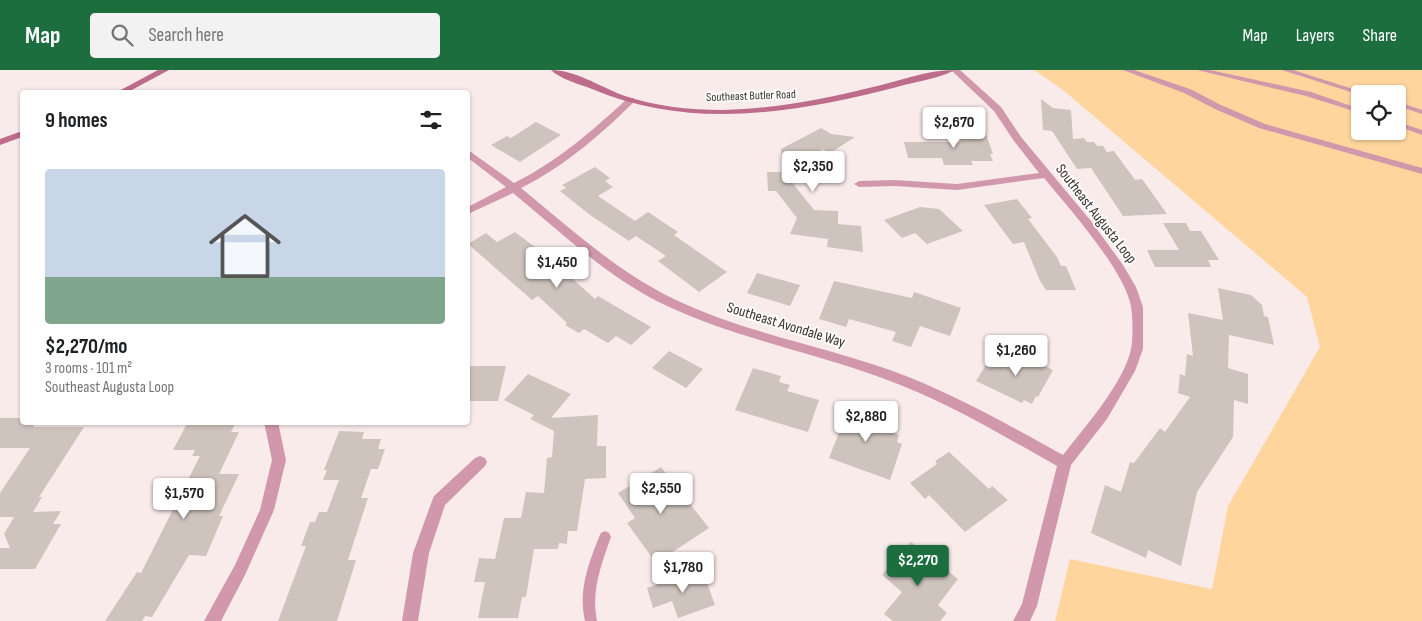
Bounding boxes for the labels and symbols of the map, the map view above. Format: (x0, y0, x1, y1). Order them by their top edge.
street label: Southeast Butler Road (706, 87, 796, 105)
pin: $2,670 (913, 106, 995, 149)
pin: $2,350 (772, 150, 854, 193)
street label: Southeast Augusta Loop (1051, 160, 1141, 268)
pin: $1,450 (516, 246, 598, 289)
street label: Southeast Avondale Way (725, 298, 848, 352)
pin: $1,260 (975, 334, 1057, 377)
pin: $2,880 (825, 400, 907, 443)
pin: $2,550 (620, 472, 702, 515)
pin: $1,570 (143, 478, 225, 520)
pin: $2,270 (877, 544, 959, 587)
pin: $1,780 (642, 552, 724, 594)

